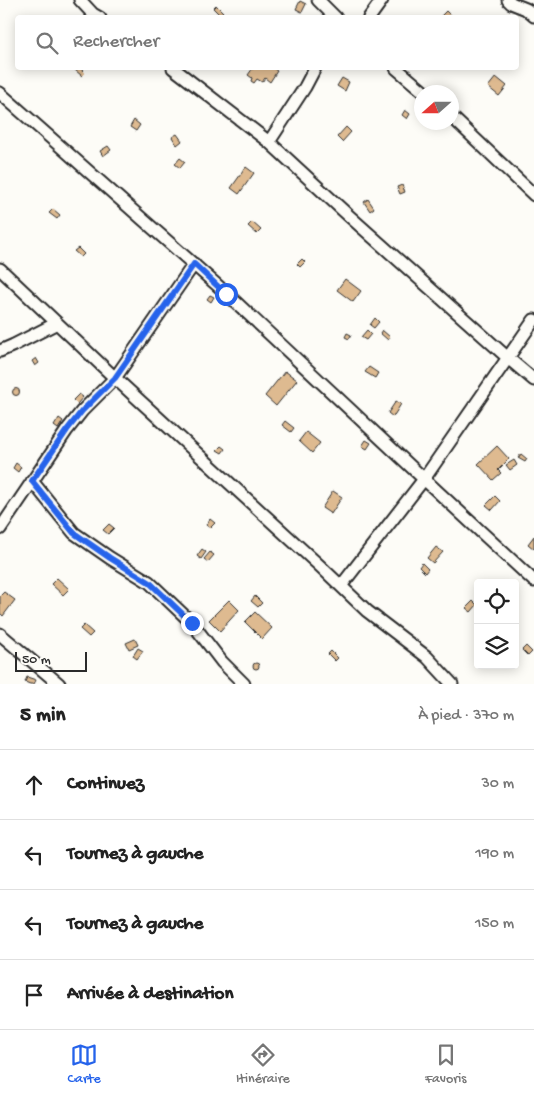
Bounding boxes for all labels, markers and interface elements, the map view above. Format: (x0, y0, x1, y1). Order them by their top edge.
search box (15, 15, 519, 70)
icon: search (33, 29, 61, 57)
text: Rechercher (73, 31, 159, 54)
north arrow (414, 85, 459, 130)
route start (215, 283, 238, 306)
map controls (474, 579, 519, 669)
button: locate (474, 579, 519, 624)
route end (181, 612, 204, 635)
button: layers (474, 624, 519, 669)
scale bar (15, 649, 88, 672)
text: 50 m (22, 652, 51, 669)
text: 5 min (20, 704, 65, 729)
text: À pied · 370 m (418, 707, 514, 726)
icon: ahead (20, 771, 48, 799)
text: Continuez (67, 773, 144, 796)
text: 30 m (481, 775, 514, 794)
icon: left (20, 841, 48, 869)
text: Tournez à gauche (67, 843, 203, 866)
text: 190 m (475, 845, 514, 864)
icon: left (20, 911, 48, 939)
text: Tournez à gauche (67, 913, 203, 936)
text: 150 m (475, 915, 514, 934)
icon: arrive (20, 981, 48, 1009)
text: Arrivée à destination (67, 983, 233, 1006)
tab: Carte (68, 1041, 101, 1088)
tab: Itinéraire (236, 1041, 290, 1088)
tab: Favoris (425, 1041, 466, 1088)

